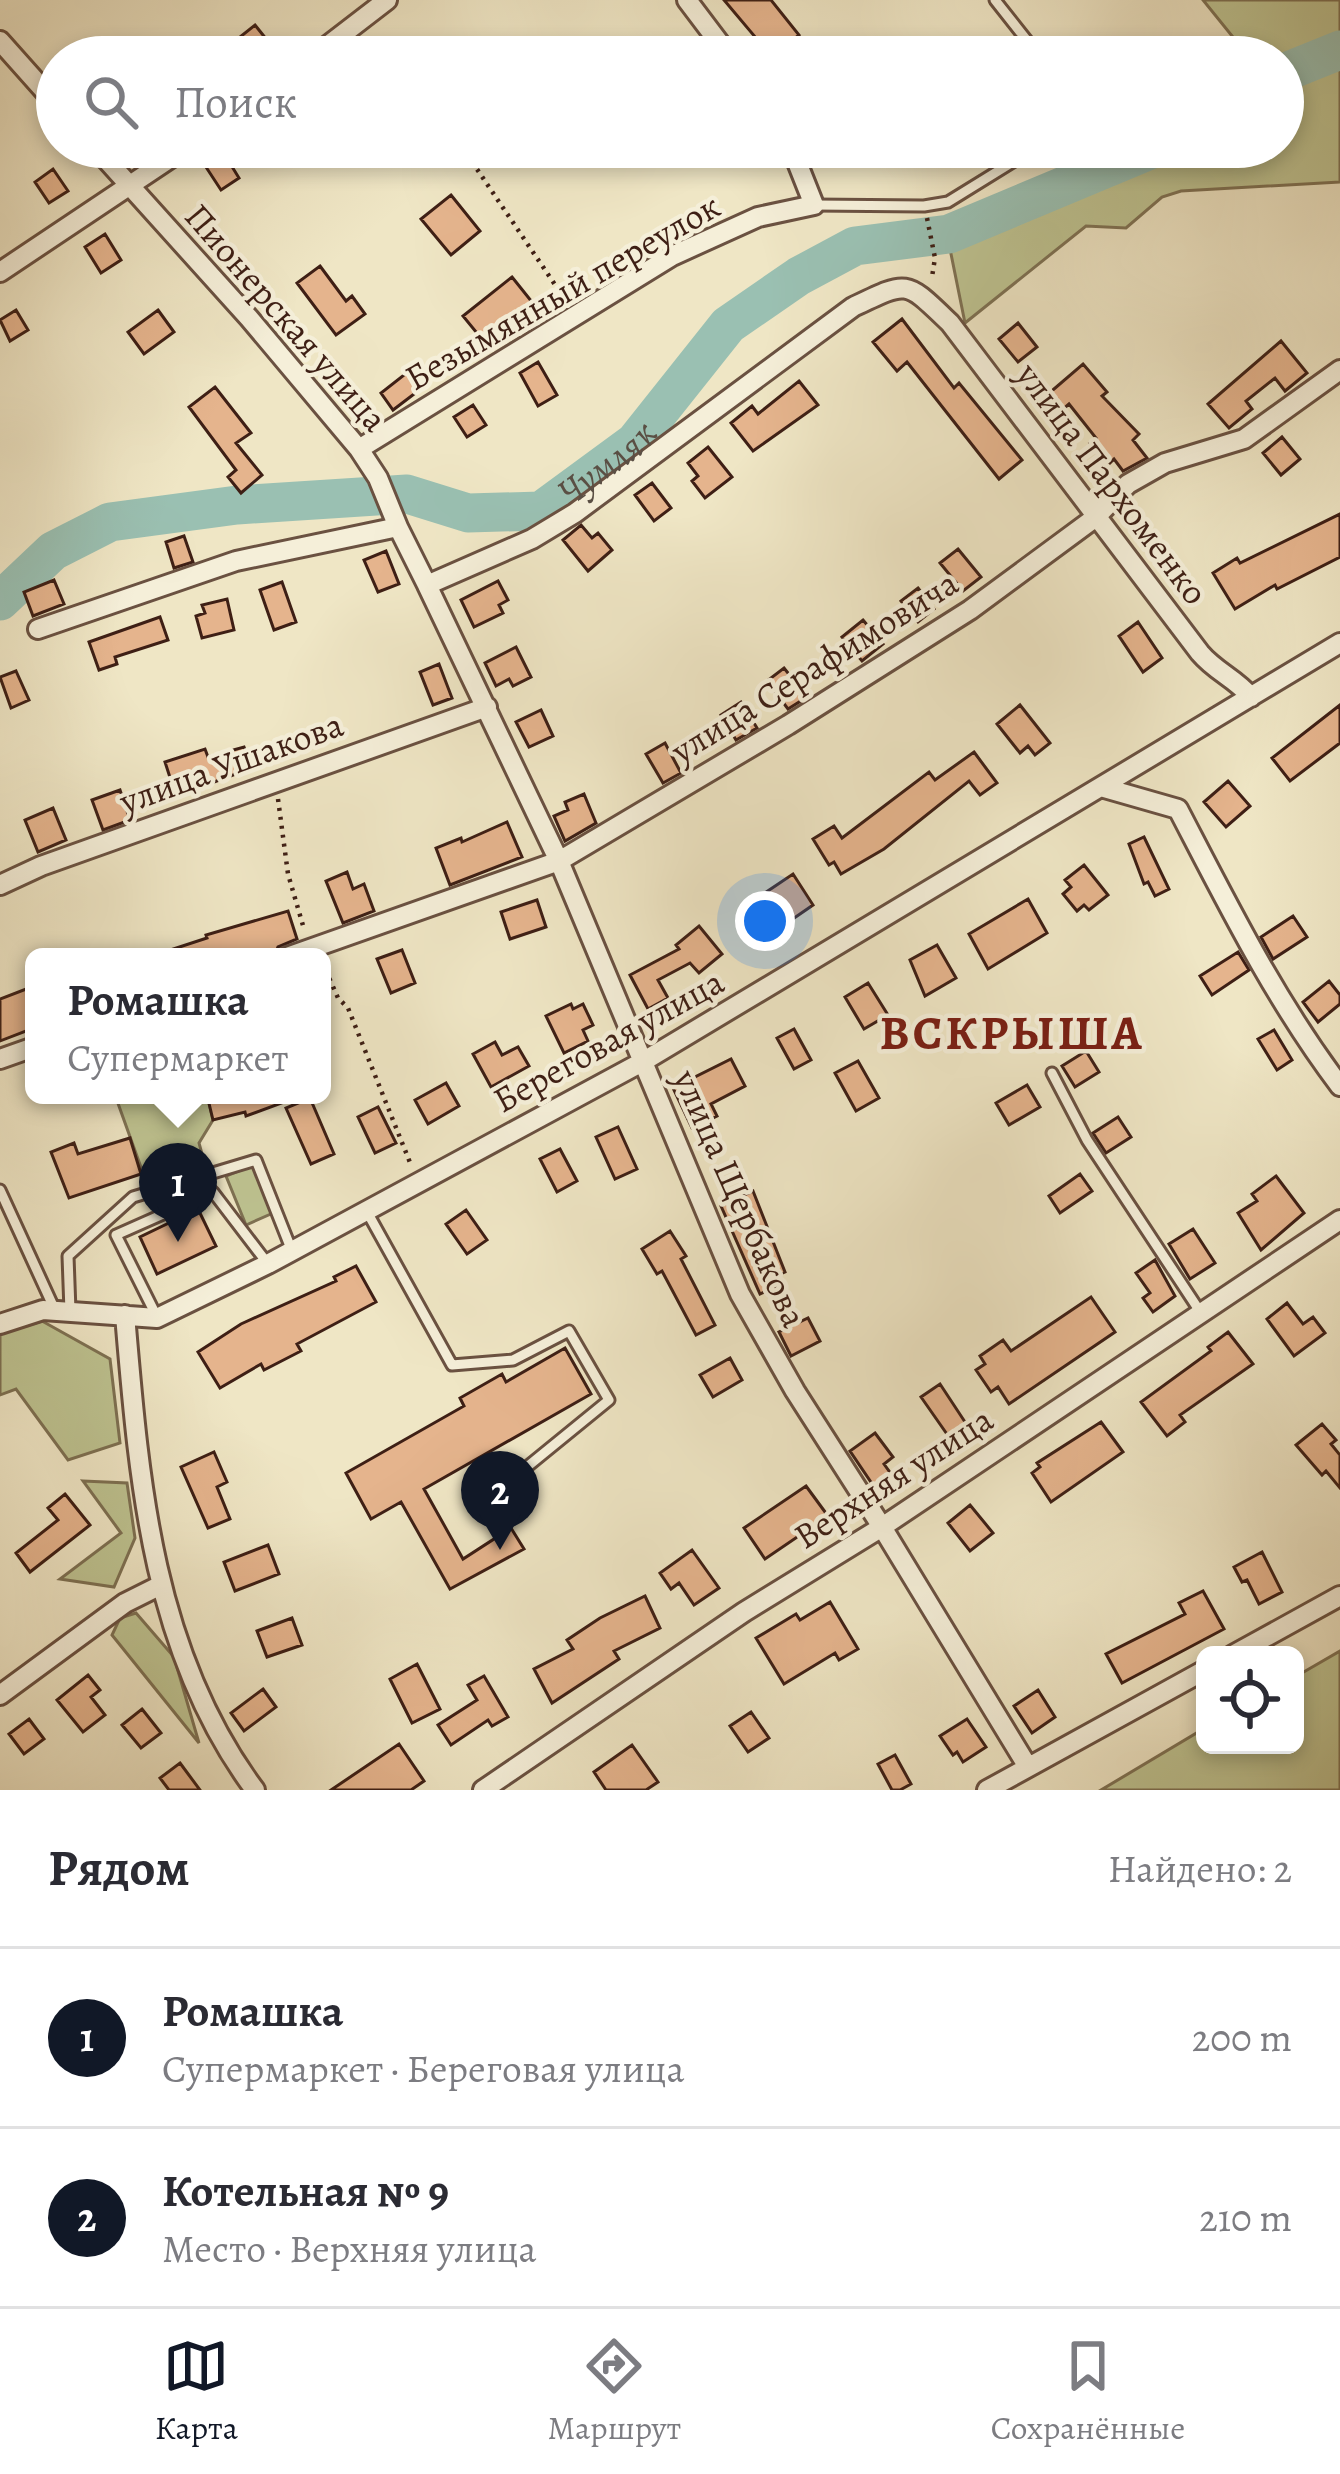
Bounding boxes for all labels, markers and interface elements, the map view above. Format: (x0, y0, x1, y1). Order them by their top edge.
search box (36, 36, 1304, 168)
icon: search (78, 69, 144, 135)
text: Поиск (174, 71, 297, 133)
street label: Безымянный переулок (396, 181, 729, 402)
street label: Пионерская улица (174, 193, 400, 442)
street label: улица Пархоменко (1005, 351, 1220, 614)
water label: Чумляк (547, 409, 669, 517)
street label: улица Серафимовича (660, 558, 968, 775)
street label: улица Ушакова (112, 699, 350, 826)
your location (735, 891, 795, 951)
popup (25, 948, 331, 1104)
street label: Береговая улица (484, 957, 733, 1124)
text: Ромашка (67, 969, 249, 1031)
district label: ВСКРЫША (880, 1000, 1144, 1066)
text: Супермаркет (67, 1031, 289, 1084)
street label: улица Щербакова (661, 1061, 819, 1335)
pin: 1 (139, 1143, 217, 1242)
street label: Верхняя улица (784, 1395, 1003, 1560)
pin: 2 (461, 1451, 539, 1550)
map controls (1196, 1646, 1304, 1754)
button: locate (1196, 1646, 1304, 1754)
text: Рядом (48, 1833, 190, 1903)
text: Найдено: 2 (1108, 1842, 1292, 1895)
text: Ромашка (162, 1980, 343, 2042)
text: 1 (80, 2011, 94, 2064)
text: 200 m (1192, 2011, 1292, 2064)
text: Супермаркет · Береговая улица (162, 2042, 684, 2095)
text: Котельная № 9 (162, 2160, 449, 2222)
text: 2 (78, 2191, 96, 2244)
text: 210 m (1199, 2191, 1292, 2244)
text: Место · Верхняя улица (162, 2222, 536, 2275)
tab: Карта (155, 2333, 238, 2450)
tab: Маршрут (547, 2333, 681, 2450)
tab: Сохранённые (991, 2333, 1185, 2450)

